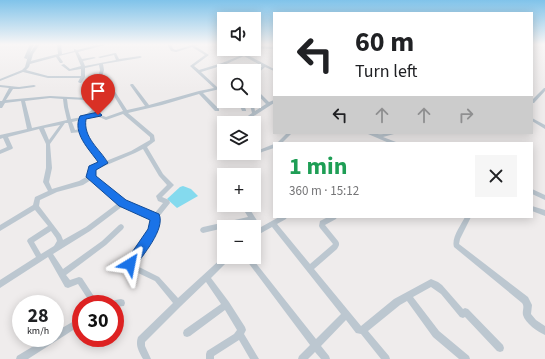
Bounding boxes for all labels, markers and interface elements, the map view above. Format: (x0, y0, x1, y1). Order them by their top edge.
map controls (217, 12, 261, 264)
button: sound (217, 12, 261, 56)
text: 60 m (355, 22, 414, 62)
icon: left (289, 28, 341, 80)
text: Turn left (355, 59, 417, 84)
button: search (217, 64, 261, 108)
pin (81, 74, 115, 115)
icon: arrive (87, 80, 109, 102)
icon: left (329, 104, 351, 126)
icon: ahead (371, 104, 393, 126)
icon: ahead (413, 104, 435, 126)
icon: right (455, 104, 477, 126)
button: layers (217, 116, 261, 160)
text: 1 min (289, 149, 347, 184)
button: close (475, 155, 517, 197)
button: + (217, 168, 261, 212)
text: 360 m · 15:12 (289, 182, 359, 200)
button: − (217, 220, 261, 264)
position arrow (109, 243, 151, 285)
speed limit sign: 30 (72, 295, 124, 347)
text: 28 (27, 302, 49, 330)
text: km/h (27, 324, 49, 338)

